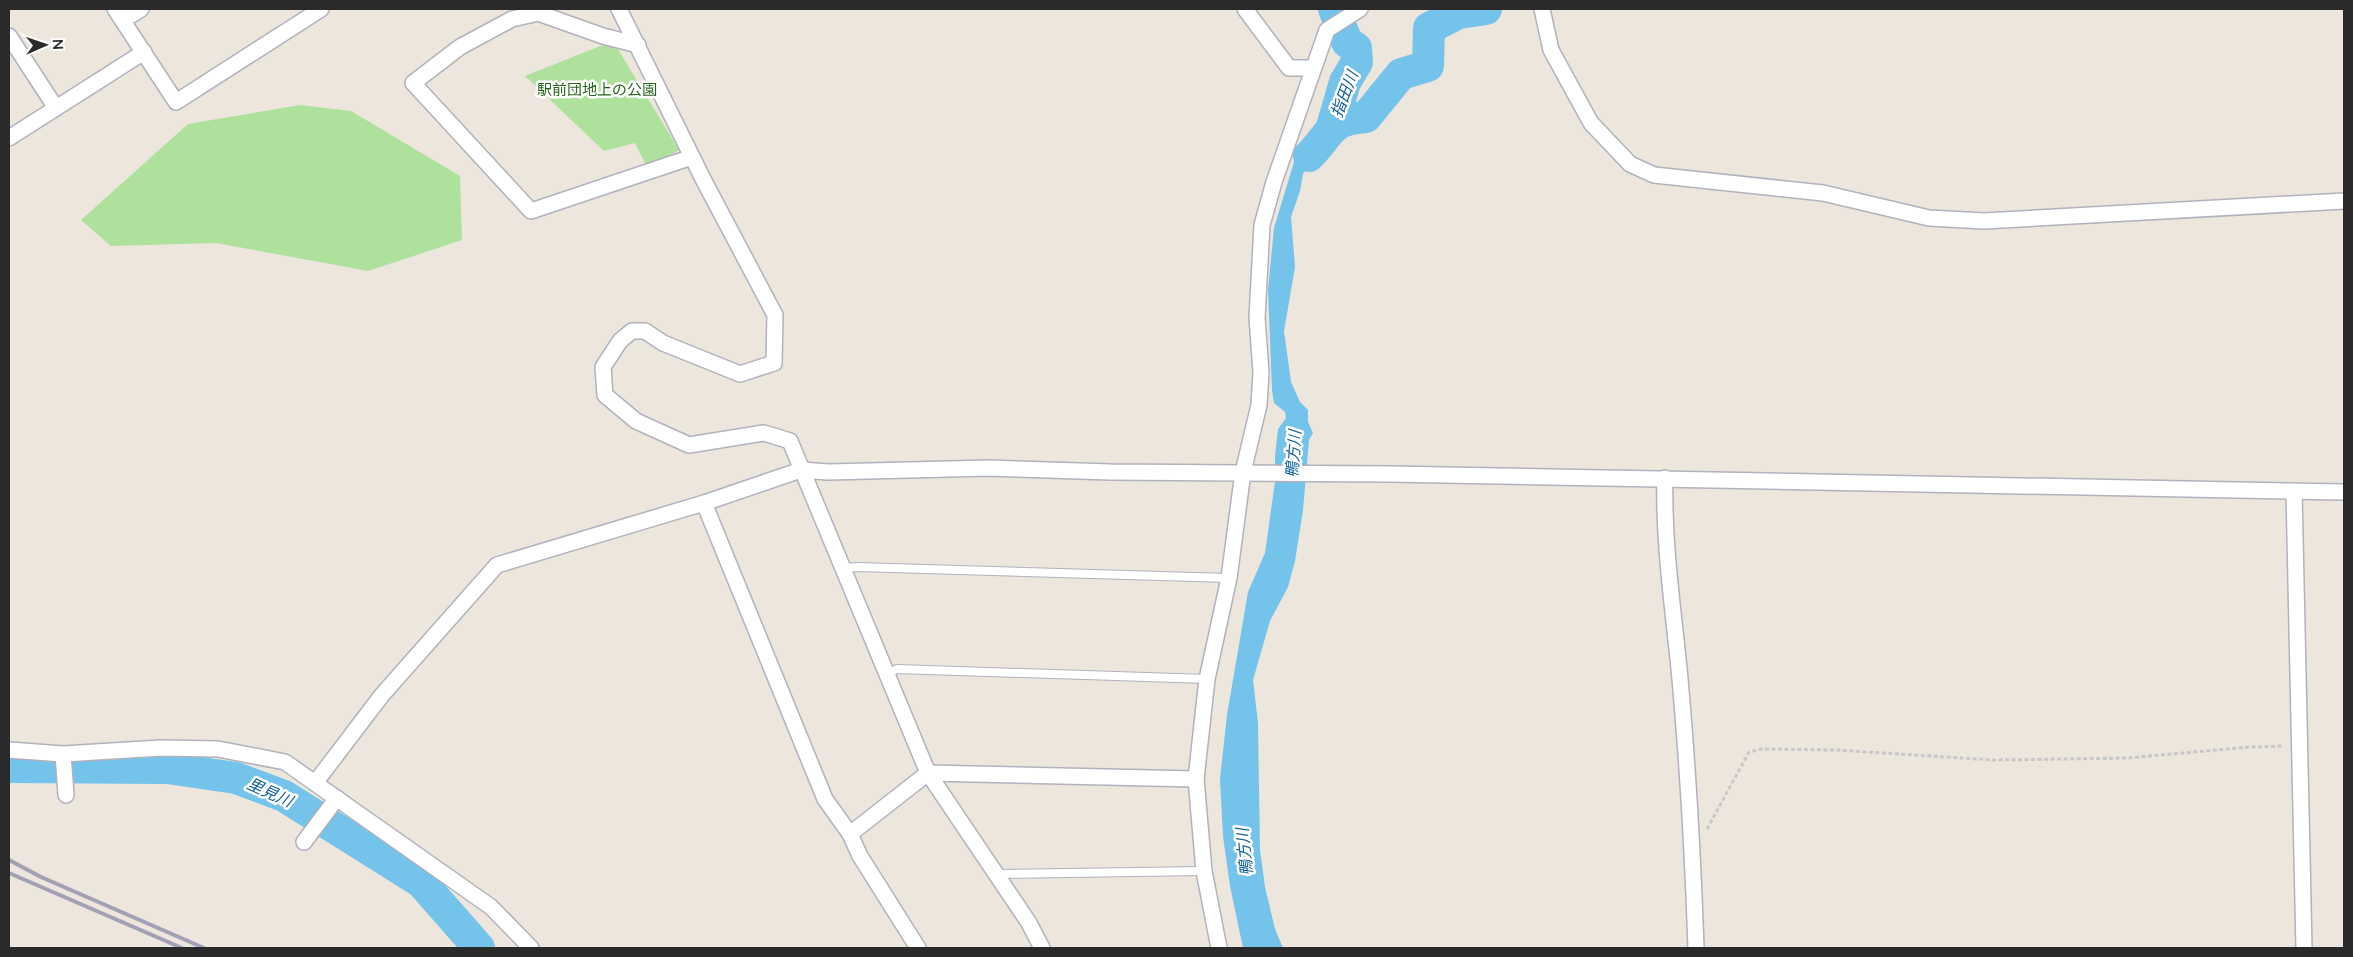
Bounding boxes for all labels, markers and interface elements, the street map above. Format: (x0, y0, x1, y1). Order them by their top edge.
north arrow (20, 20, 70, 70)
text: N (50, 39, 67, 50)
water label: 指田川 (1326, 66, 1362, 120)
park label: 駅前団地上の公園 (537, 80, 657, 98)
water label: 鴨方川 (1281, 427, 1304, 479)
water label: 里見川 (244, 773, 298, 811)
water label: 鴨方川 (1231, 825, 1255, 877)

